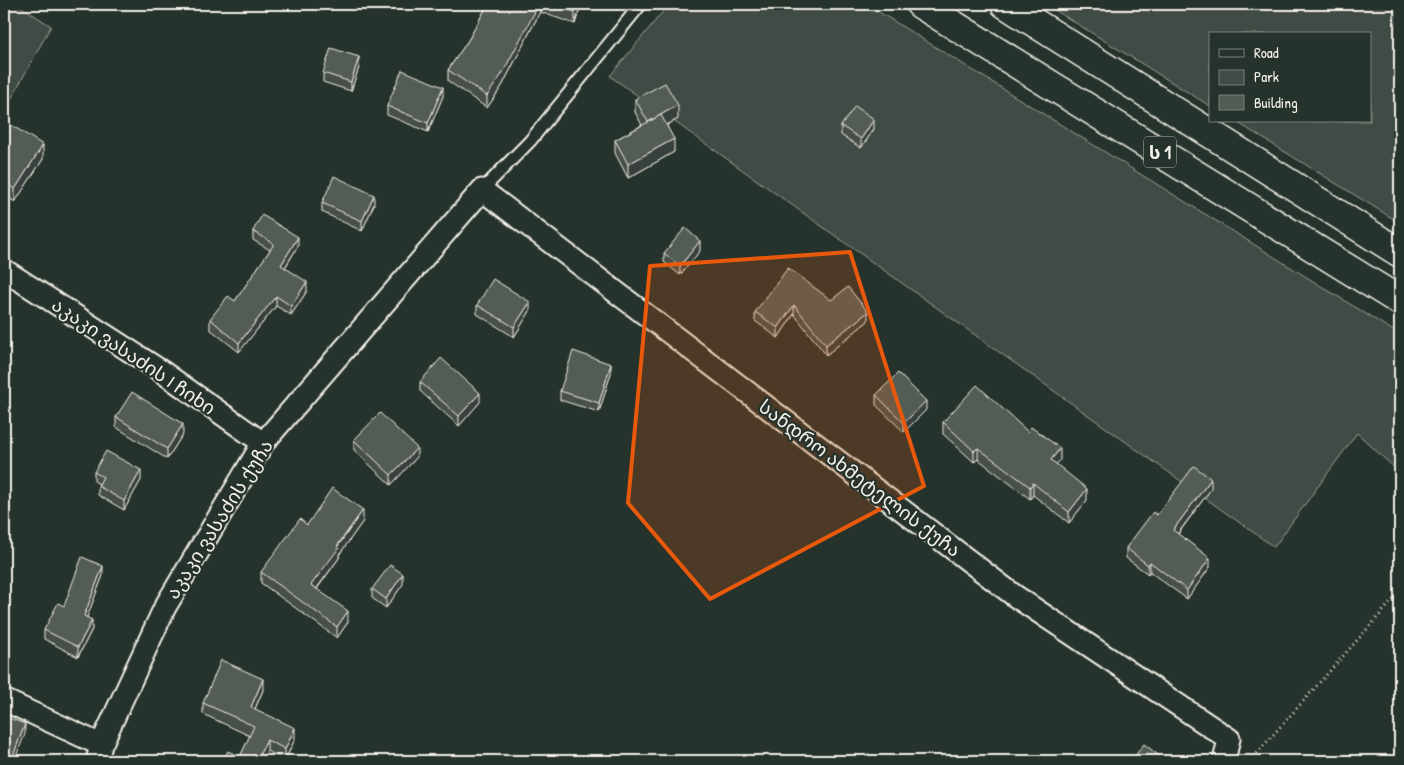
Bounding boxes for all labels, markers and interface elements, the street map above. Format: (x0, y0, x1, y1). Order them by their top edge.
legend (1209, 32, 1372, 122)
text: Road (1254, 42, 1279, 63)
text: Park (1254, 66, 1279, 87)
text: Building (1254, 92, 1298, 113)
road number: ს 1 (1144, 136, 1176, 168)
street label: აკაკი ვასაძის I ჩიხი (47, 291, 221, 421)
street label: სანდრო ახმეტელის ქუჩა (754, 393, 966, 563)
street label: აკაკი ვასაძის ქუჩა (159, 434, 279, 604)

